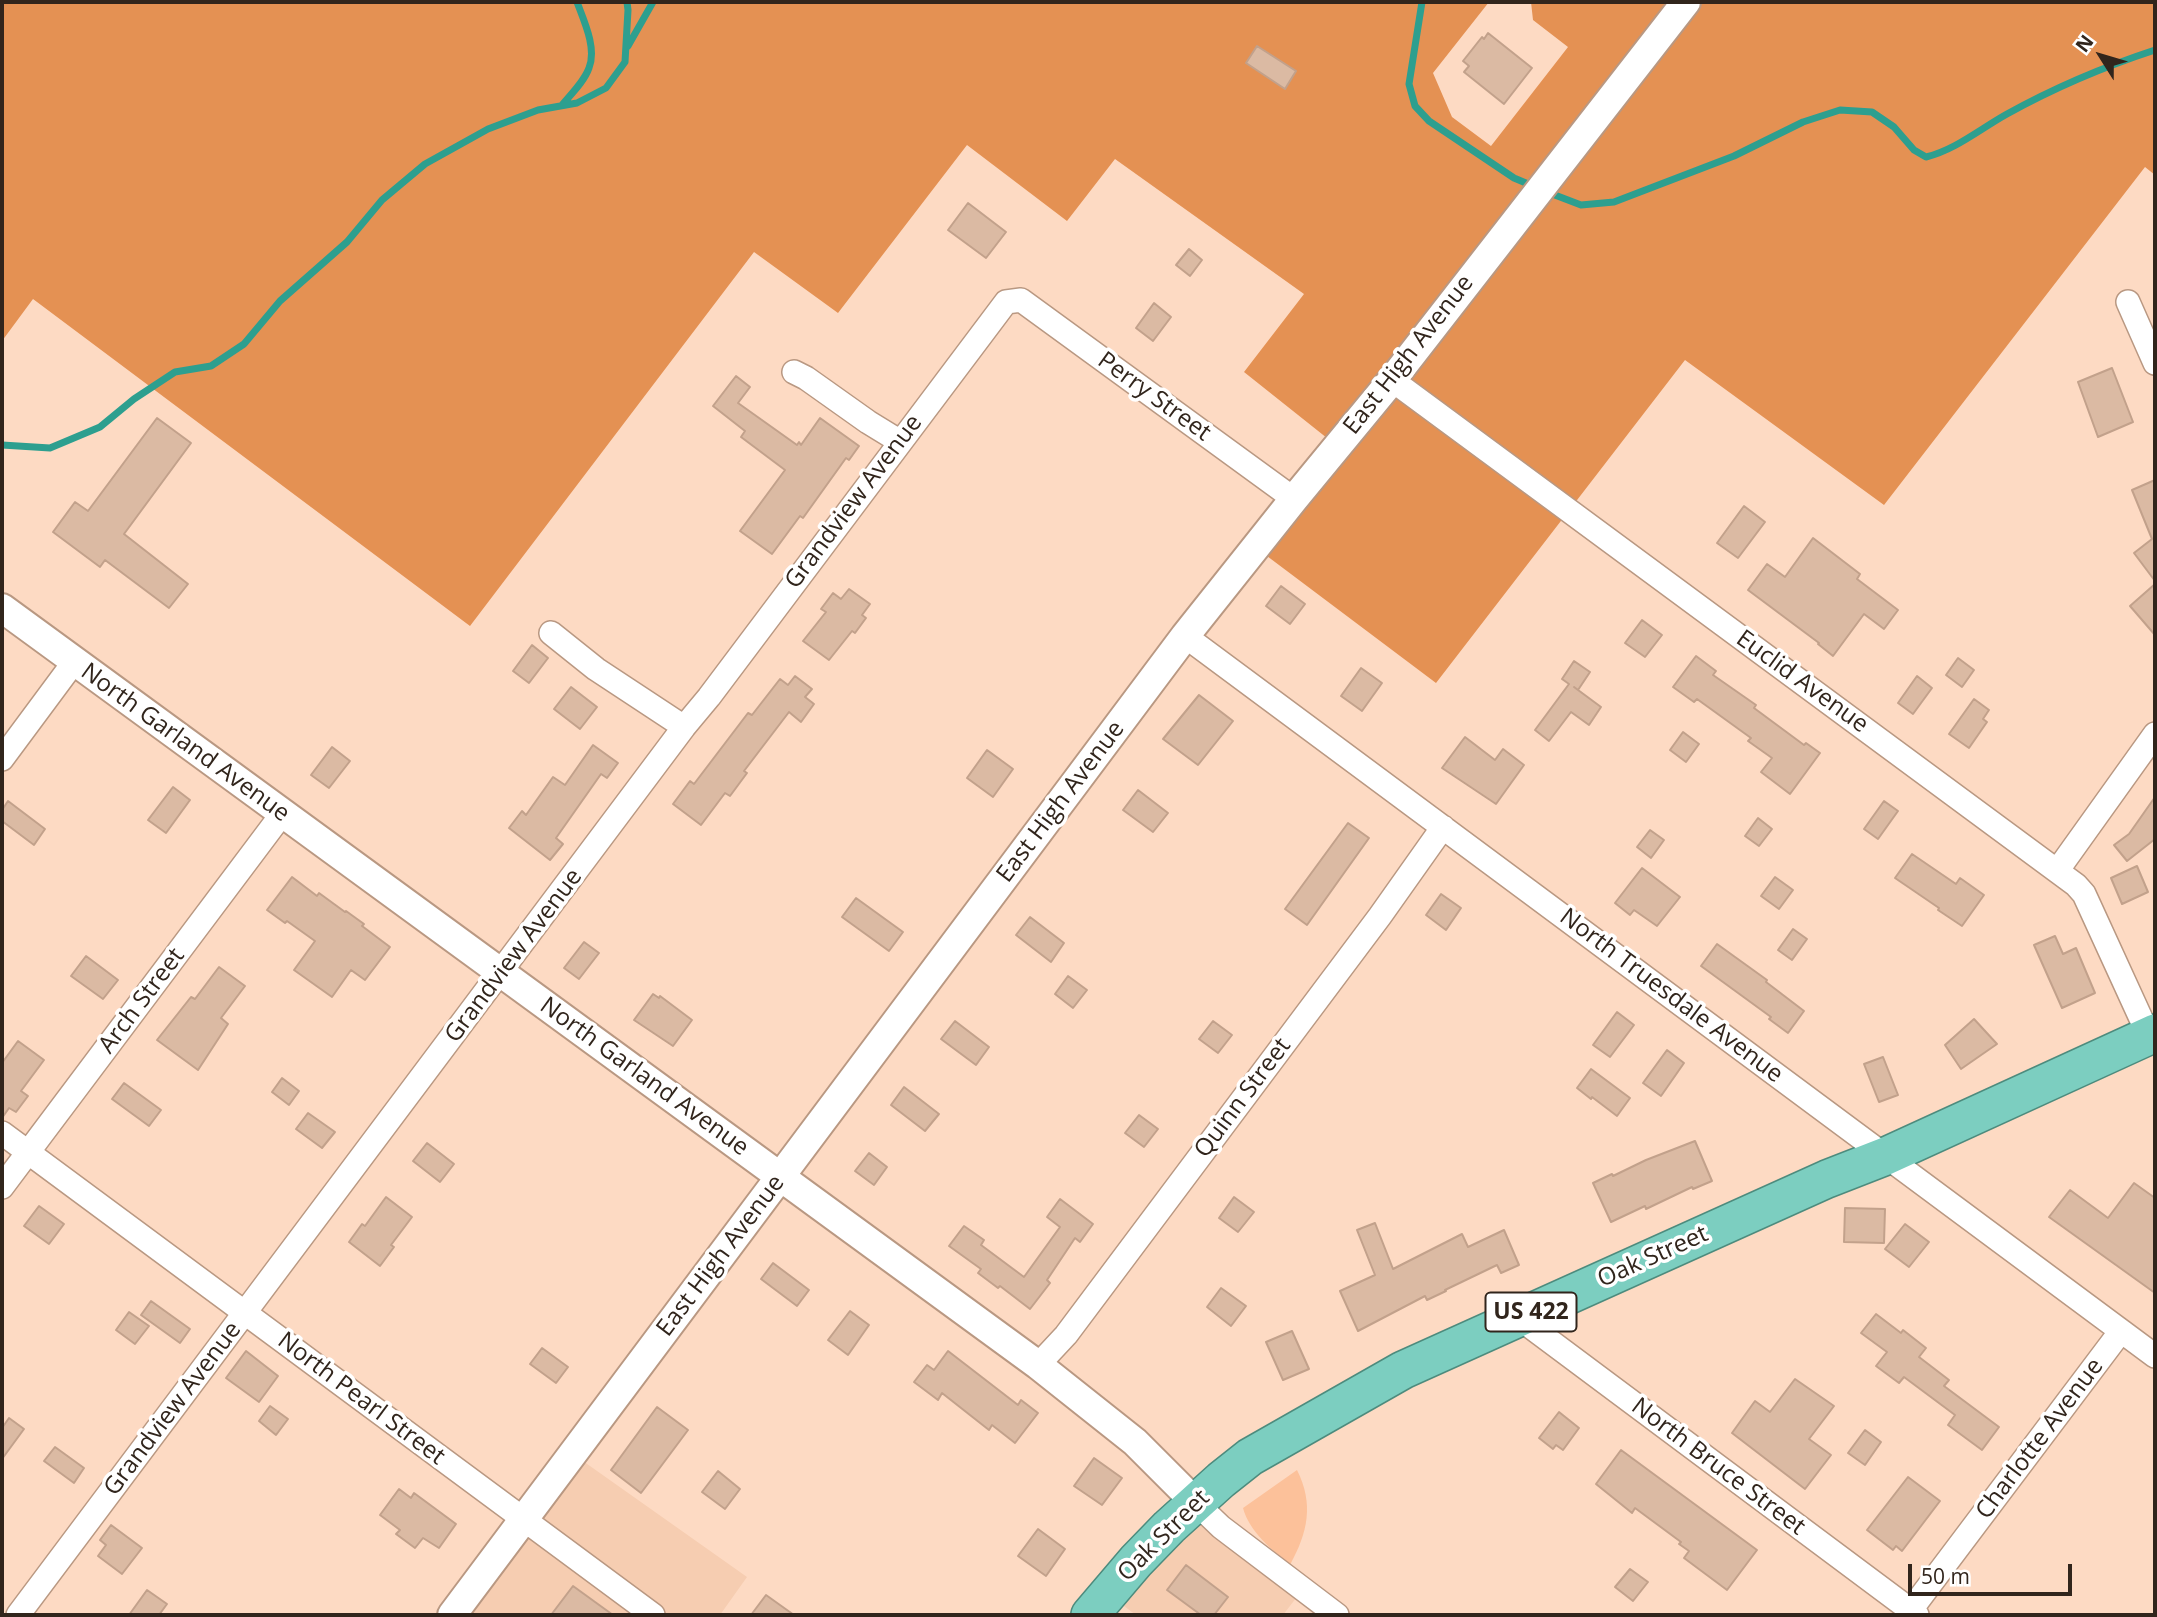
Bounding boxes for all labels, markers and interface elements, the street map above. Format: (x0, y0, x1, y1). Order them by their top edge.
north arrow (2066, 21, 2136, 91)
text: N (2069, 29, 2099, 57)
street label: East High Avenue (1338, 270, 1480, 440)
street label: Perry Street (1092, 346, 1216, 448)
street label: Grandview Avenue (779, 410, 929, 594)
street label: Euclid Avenue (1730, 624, 1874, 740)
street label: North Garland Avenue (75, 658, 295, 828)
street label: East High Avenue (991, 716, 1131, 888)
street label: Grandview Avenue (439, 864, 589, 1048)
street label: North Truesdale Avenue (1554, 903, 1788, 1089)
street label: Arch Street (93, 943, 191, 1059)
street label: North Garland Avenue (534, 992, 754, 1162)
street label: Quinn Street (1189, 1033, 1297, 1163)
street label: East High Avenue (651, 1170, 791, 1342)
street label: Oak Street (1593, 1220, 1713, 1294)
road number: US 422 (1486, 1292, 1576, 1331)
street label: Grandview Avenue (98, 1317, 248, 1501)
street label: North Pearl Street (272, 1327, 450, 1471)
street label: Charlotte Avenue (1970, 1353, 2110, 1525)
street label: North Bruce Street (1625, 1392, 1811, 1542)
street label: Oak Street (1112, 1484, 1216, 1588)
scale bar (1912, 1550, 2076, 1594)
text: 50 m (1921, 1562, 1970, 1590)

